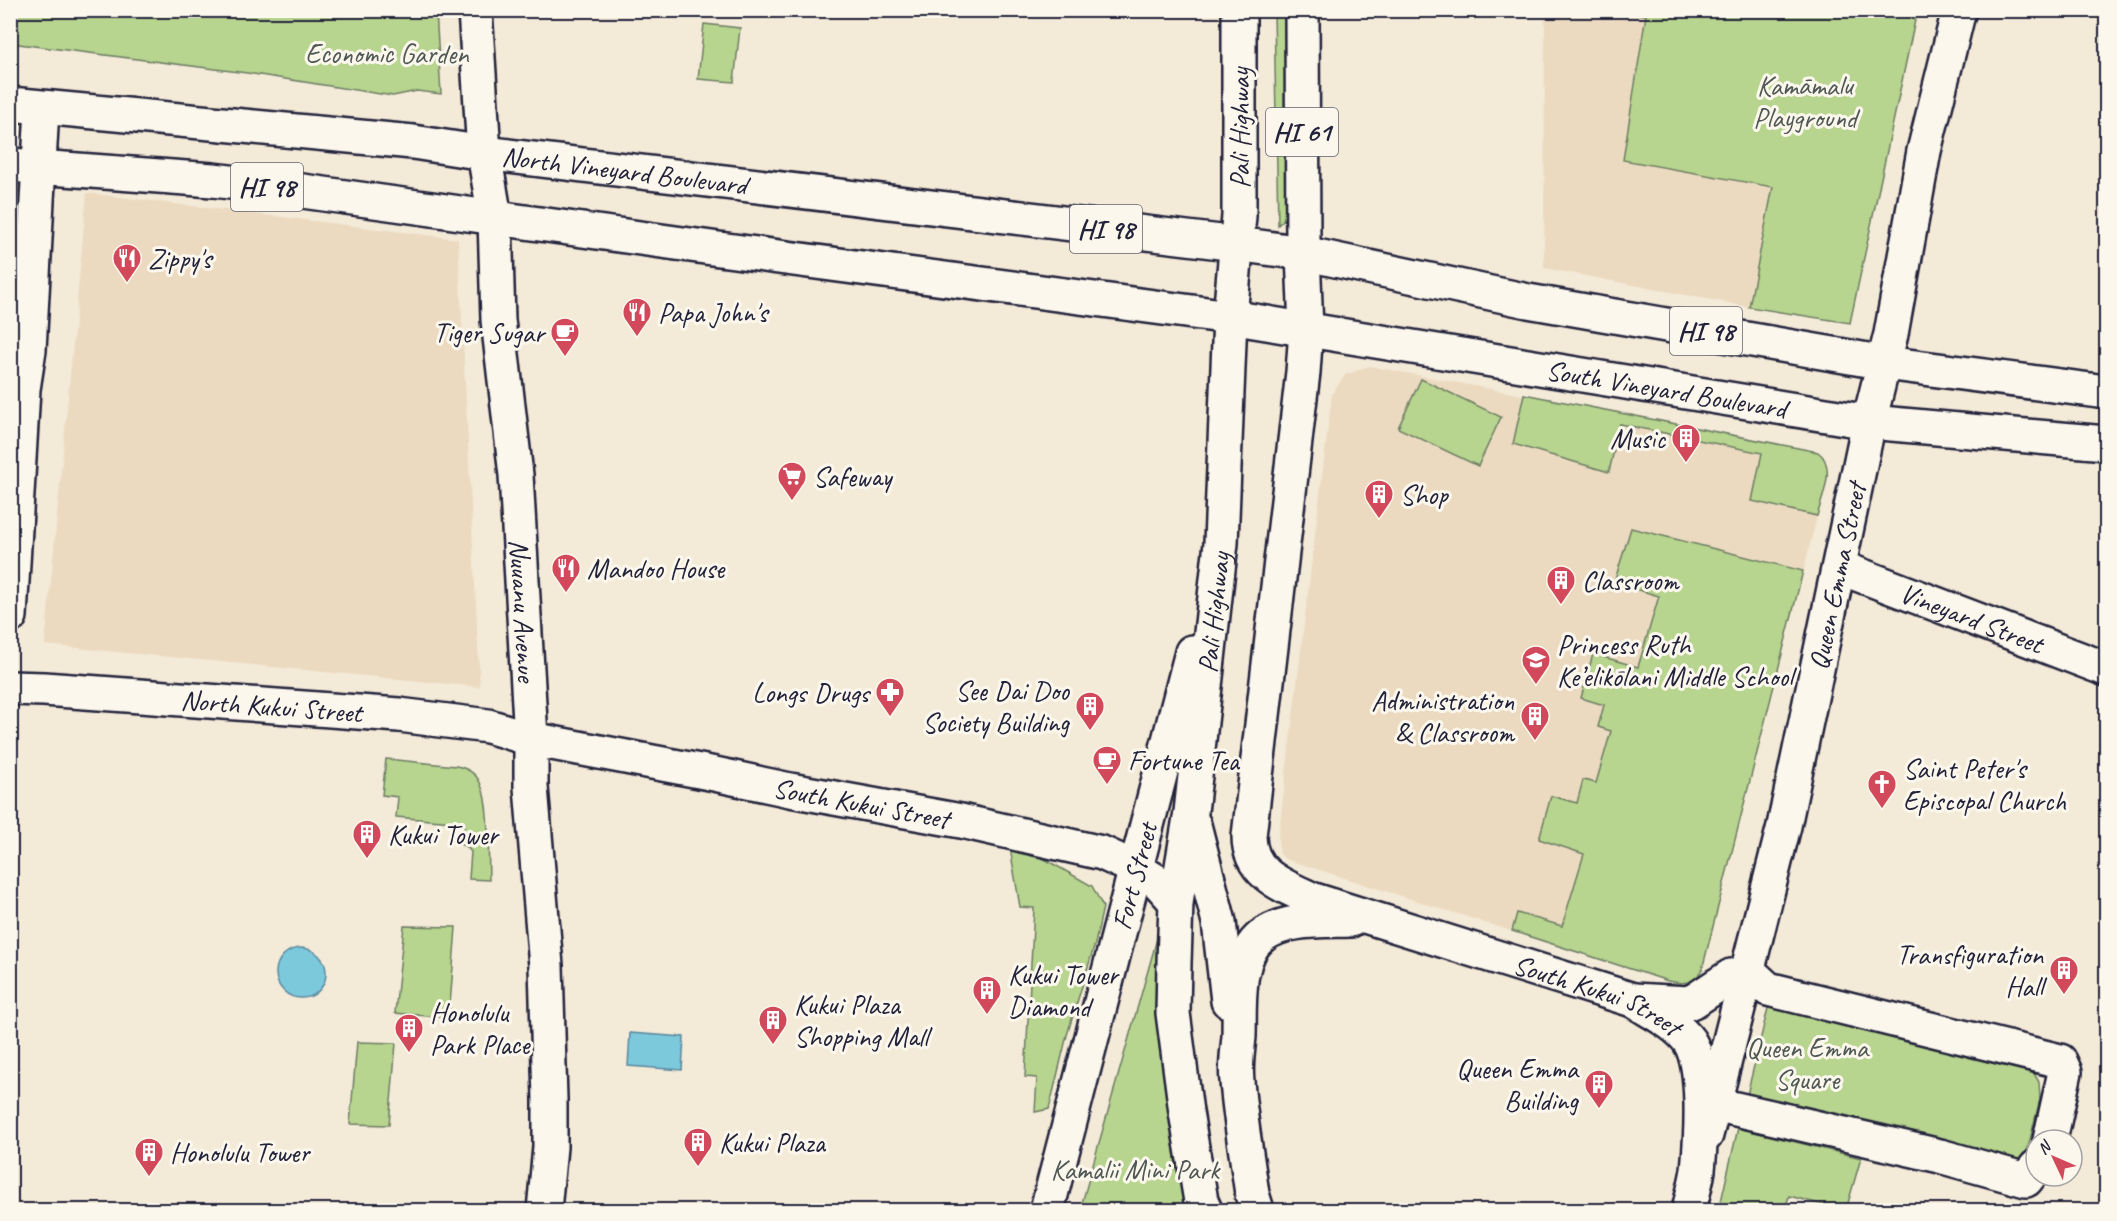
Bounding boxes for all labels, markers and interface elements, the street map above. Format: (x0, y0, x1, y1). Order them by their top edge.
park label: Economic Garden (305, 36, 470, 71)
street label: Pali Highway (1222, 65, 1257, 188)
park label: Kamāmalu Playground (1753, 68, 1861, 135)
road number: HI 61 (1266, 108, 1338, 156)
street label: North Vineyard Boulevard (500, 138, 753, 203)
road number: HI 98 (231, 163, 303, 211)
road number: HI 98 (1070, 205, 1142, 253)
place label: Zippy's (148, 241, 214, 276)
restaurant icon: Zippy's (111, 242, 143, 284)
place label: Papa John's (658, 295, 770, 330)
restaurant icon: Papa John's (621, 296, 653, 338)
road number: HI 98 (1670, 307, 1742, 355)
place label: Tiger Sugar (434, 315, 547, 350)
cafe icon: Tiger Sugar (549, 316, 581, 358)
street label: South Vineyard Boulevard (1544, 352, 1793, 427)
place label: Music (1610, 421, 1666, 456)
building icon: Music (1670, 422, 1702, 464)
place label: Safeway (813, 459, 894, 494)
supermarket icon: Safeway (776, 460, 808, 502)
street label: Queen Emma Street (1800, 476, 1874, 673)
place label: Shop (1400, 477, 1449, 512)
building icon: Shop (1363, 478, 1395, 520)
street label: Nuuanu Avenue (502, 538, 545, 685)
street label: Pali Highway (1190, 548, 1238, 675)
place label: Mandoo House (587, 551, 726, 586)
restaurant icon: Mandoo House (550, 552, 582, 594)
place label: Classroom (1582, 563, 1680, 598)
building icon: Classroom (1545, 564, 1577, 606)
street label: Vineyard Street (1895, 575, 2050, 662)
place label: Princess Ruth Ke’elikōlani Middle School (1557, 627, 1798, 694)
school or university icon: Princess Ruth Ke’elikōlani Middle School (1520, 644, 1552, 686)
place label: See Dai Doo Society Building (922, 673, 1071, 740)
place label: Longs Drugs (752, 675, 871, 710)
pharmacy icon: Longs Drugs (874, 676, 906, 718)
street label: North Kukui Street (180, 682, 366, 730)
place label: Administration & Classroom (1371, 683, 1516, 750)
building icon: See Dai Doo Society Building (1074, 690, 1106, 732)
building icon: Administration & Classroom (1519, 700, 1551, 742)
place label: Fortune Tea (1128, 743, 1241, 778)
cafe icon: Fortune Tea (1091, 744, 1123, 786)
place label: Saint Peter's Episcopal Church (1903, 751, 2066, 818)
church icon: Saint Peter's Episcopal Church (1866, 768, 1898, 810)
street label: South Kukui Street (770, 770, 955, 837)
place label: Kukui Tower (388, 817, 500, 852)
street label: Fort Street (1104, 817, 1166, 933)
building icon: Kukui Tower (351, 818, 383, 860)
place label: Transfiguration Hall (1896, 937, 2048, 1004)
street label: South Kukui Street (1509, 947, 1691, 1046)
building icon: Transfiguration Hall (2048, 954, 2080, 996)
place label: Kukui Tower Diamond (1008, 957, 1120, 1024)
building icon: Kukui Tower Diamond (971, 974, 1003, 1016)
place label: Kukui Plaza Shopping Mall (794, 987, 933, 1054)
place label: Honolulu Park Place (430, 995, 531, 1062)
building icon: Kukui Plaza Shopping Mall (757, 1004, 789, 1046)
building icon: Honolulu Park Place (393, 1012, 425, 1054)
park label: Queen Emma Square (1746, 1030, 1870, 1097)
place label: Queen Emma Building (1456, 1051, 1580, 1118)
building icon: Queen Emma Building (1583, 1068, 1615, 1110)
place label: Kukui Plaza (719, 1125, 827, 1160)
building icon: Kukui Plaza (682, 1126, 714, 1168)
north arrow (2024, 1128, 2084, 1188)
place label: Honolulu Tower (170, 1135, 311, 1170)
building icon: Honolulu Tower (133, 1136, 165, 1178)
text: N (2033, 1136, 2057, 1159)
park label: Kamalii Mini Park (1051, 1152, 1221, 1187)

